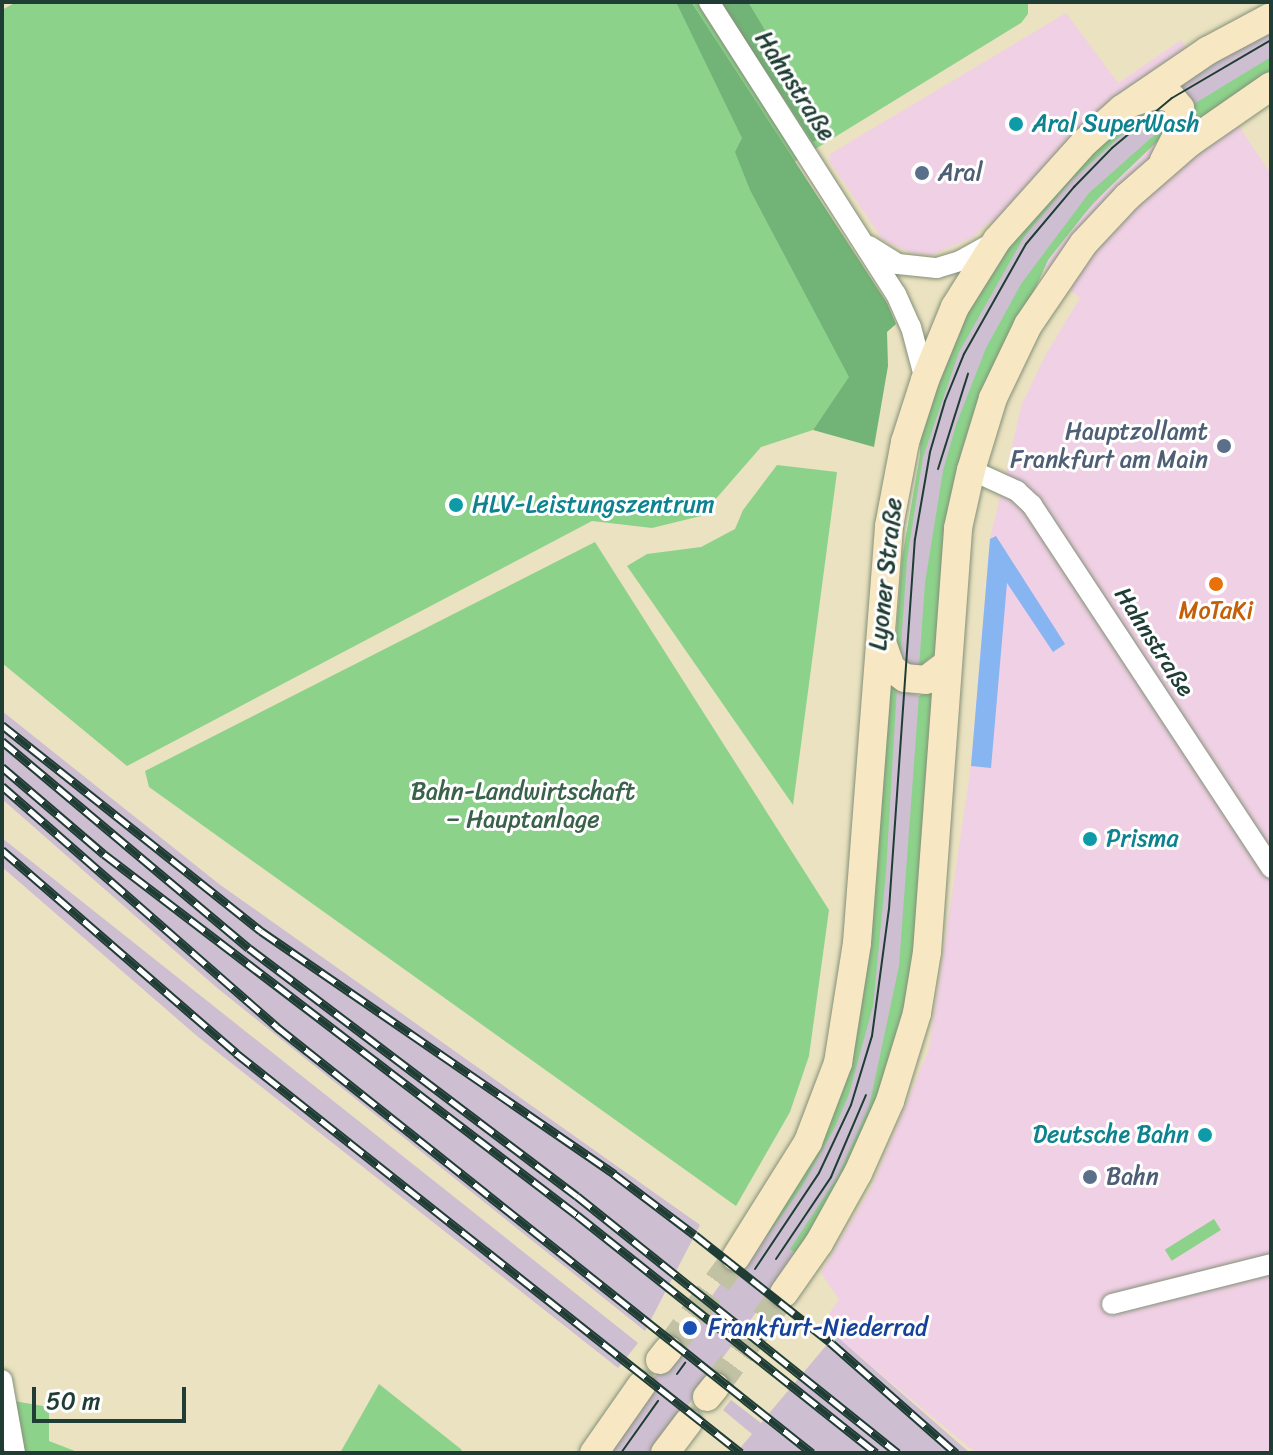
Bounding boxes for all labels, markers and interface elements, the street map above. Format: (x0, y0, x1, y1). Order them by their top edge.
street label: Hahnstraße (749, 26, 841, 146)
place label: Aral SuperWash (1032, 110, 1199, 138)
marker: Aral SuperWash (1007, 115, 1025, 133)
place label: Aral (938, 159, 982, 187)
marker: Aral (913, 164, 931, 182)
place label: Hauptzollamt Frankfurt am Main (1010, 418, 1208, 474)
marker: Hauptzollamt Frankfurt am Main (1215, 437, 1233, 455)
place label: HLV-Leistungszentrum (472, 491, 714, 519)
marker: HLV-Leistungszentrum (447, 496, 465, 514)
street label: Lyoner Straße (864, 496, 908, 652)
marker: MoTaKi (1207, 575, 1225, 593)
street label: Hahnstraße (1108, 582, 1200, 702)
place label: MoTaKi (1179, 597, 1253, 625)
park label: Bahn-Landwirtschaft – Hauptanlage (411, 778, 635, 834)
place label: Prisma (1106, 825, 1179, 853)
marker: Prisma (1081, 830, 1099, 848)
place label: Deutsche Bahn (1033, 1121, 1189, 1149)
marker: Deutsche Bahn (1196, 1126, 1214, 1144)
place label: Bahn (1106, 1163, 1159, 1191)
marker: Bahn (1081, 1168, 1099, 1186)
place label: Frankfurt-Niederrad (708, 1314, 928, 1342)
marker: Frankfurt-Niederrad (679, 1317, 701, 1339)
scale bar (36, 1371, 190, 1421)
text: 50 m (46, 1380, 101, 1422)

